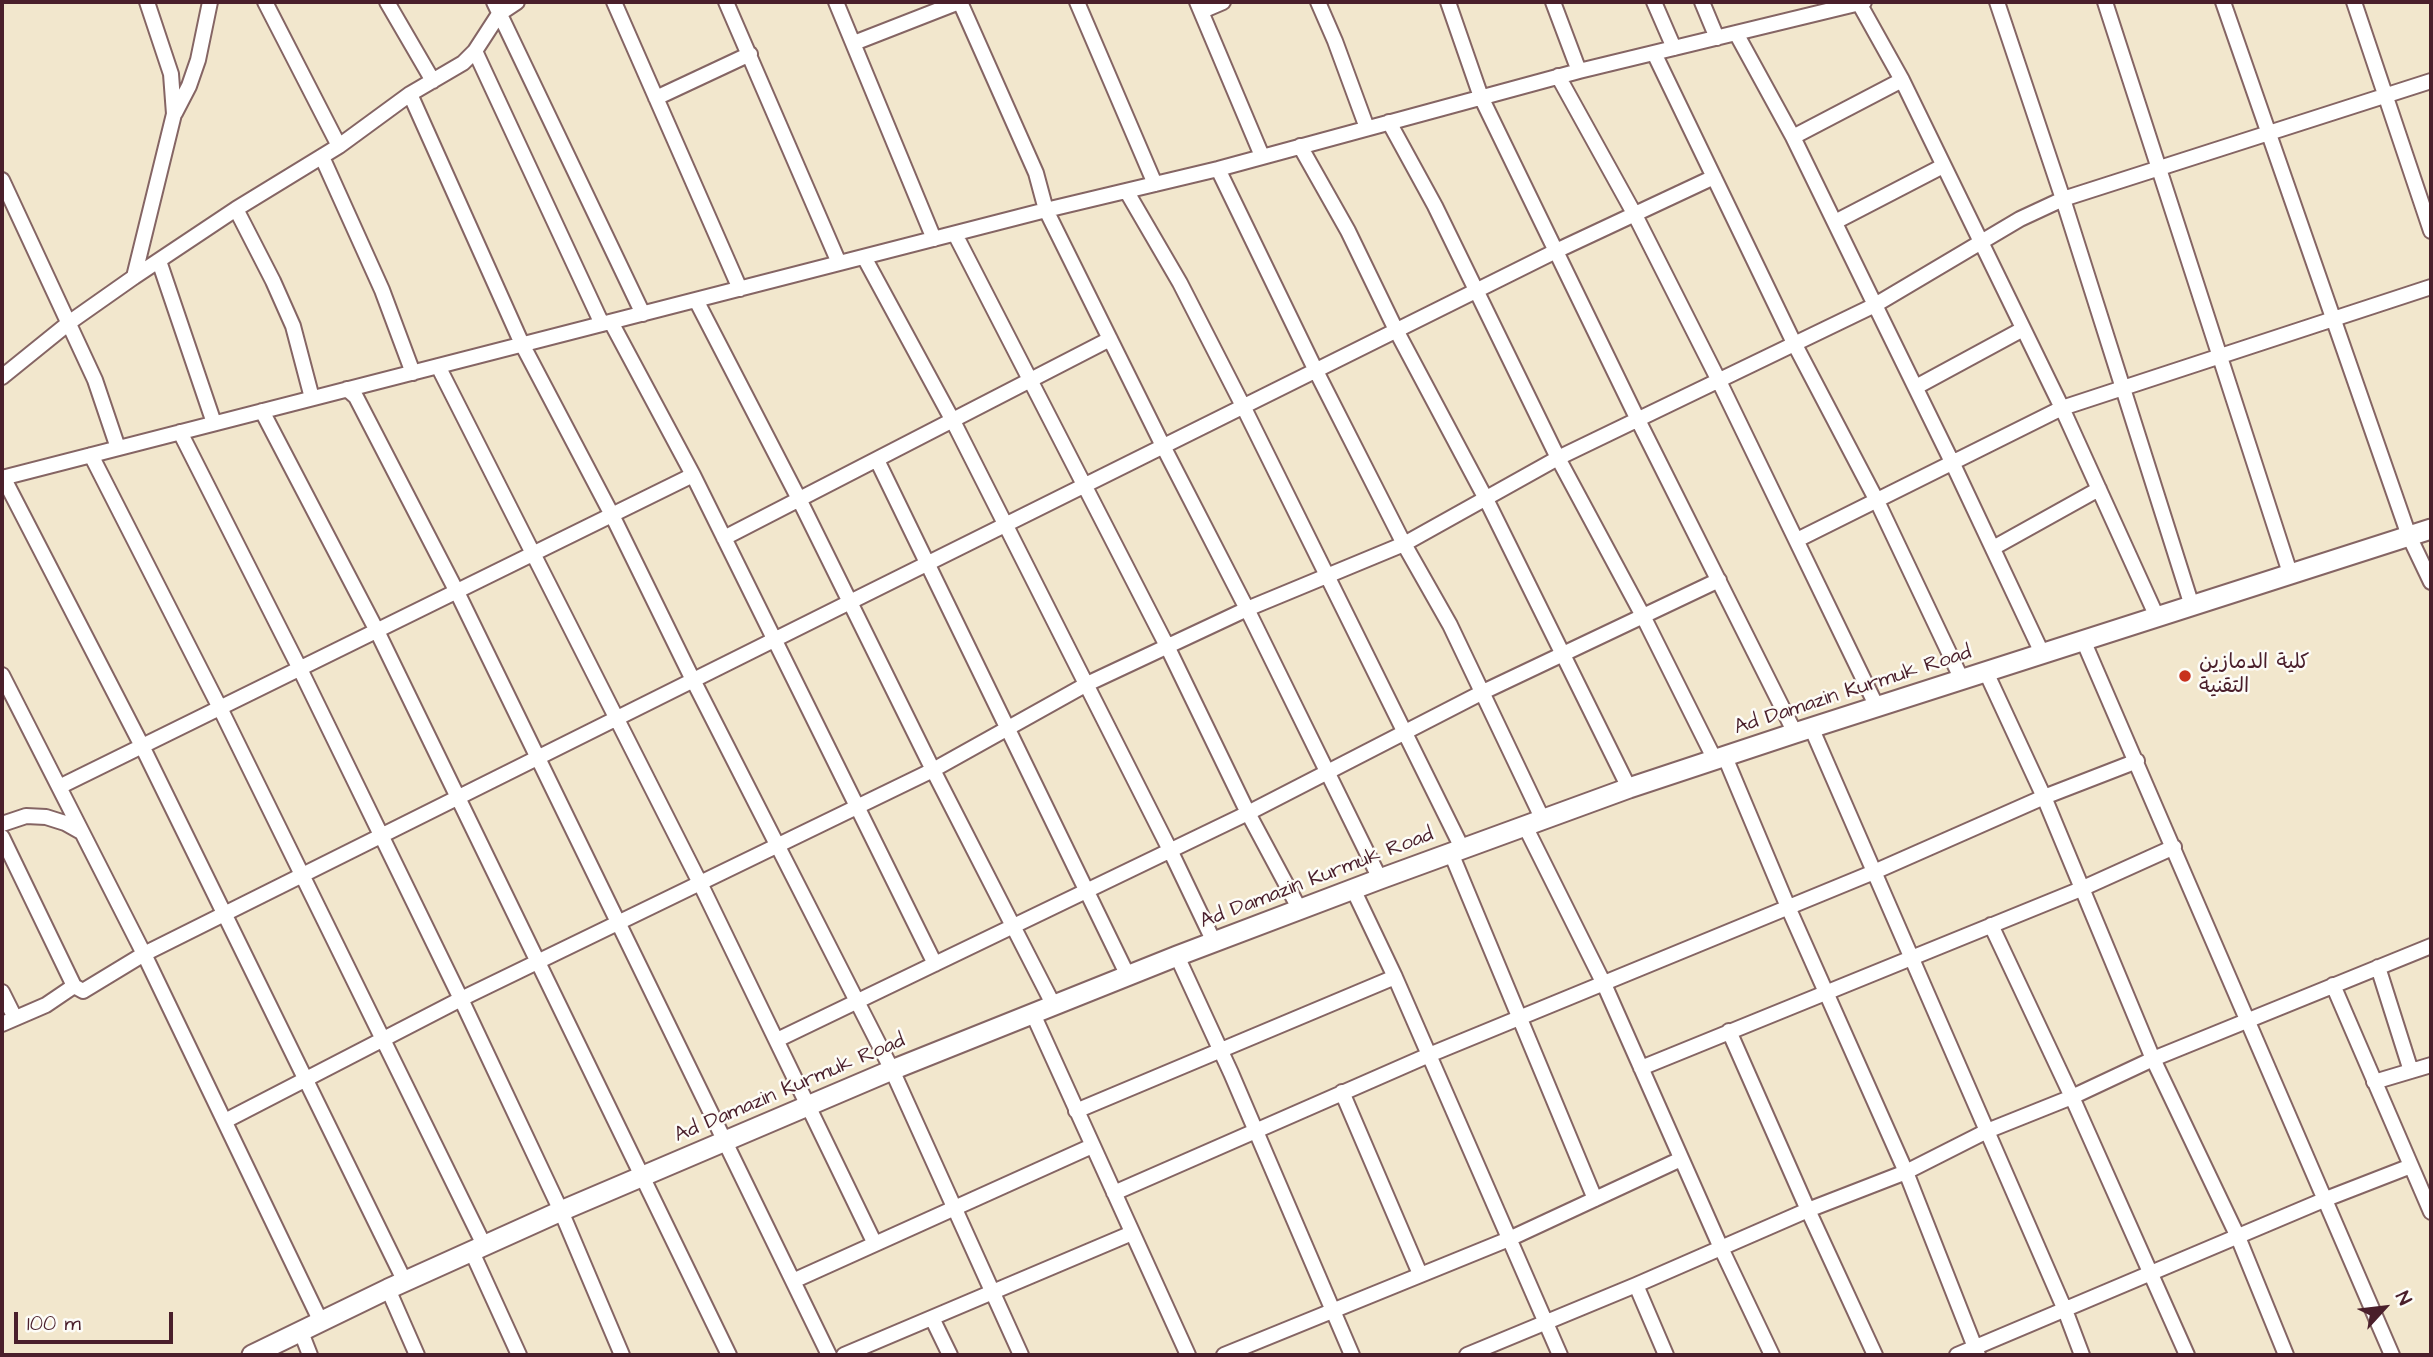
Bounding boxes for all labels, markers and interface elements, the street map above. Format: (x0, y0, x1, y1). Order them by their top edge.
street label: Ad Damazin Kurmuk Road (1731, 641, 1975, 741)
place label: كلية الدمازين التقنية (2199, 651, 2310, 701)
marker: كلية الدمازين التقنية (2177, 668, 2193, 684)
street label: Ad Damazin Kurmuk Road (1197, 823, 1437, 935)
street label: Ad Damazin Kurmuk Road (671, 1029, 909, 1149)
north arrow (2349, 1273, 2419, 1343)
text: N (2388, 1287, 2418, 1310)
scale bar (18, 1298, 177, 1342)
text: 100 m (27, 1309, 81, 1338)

